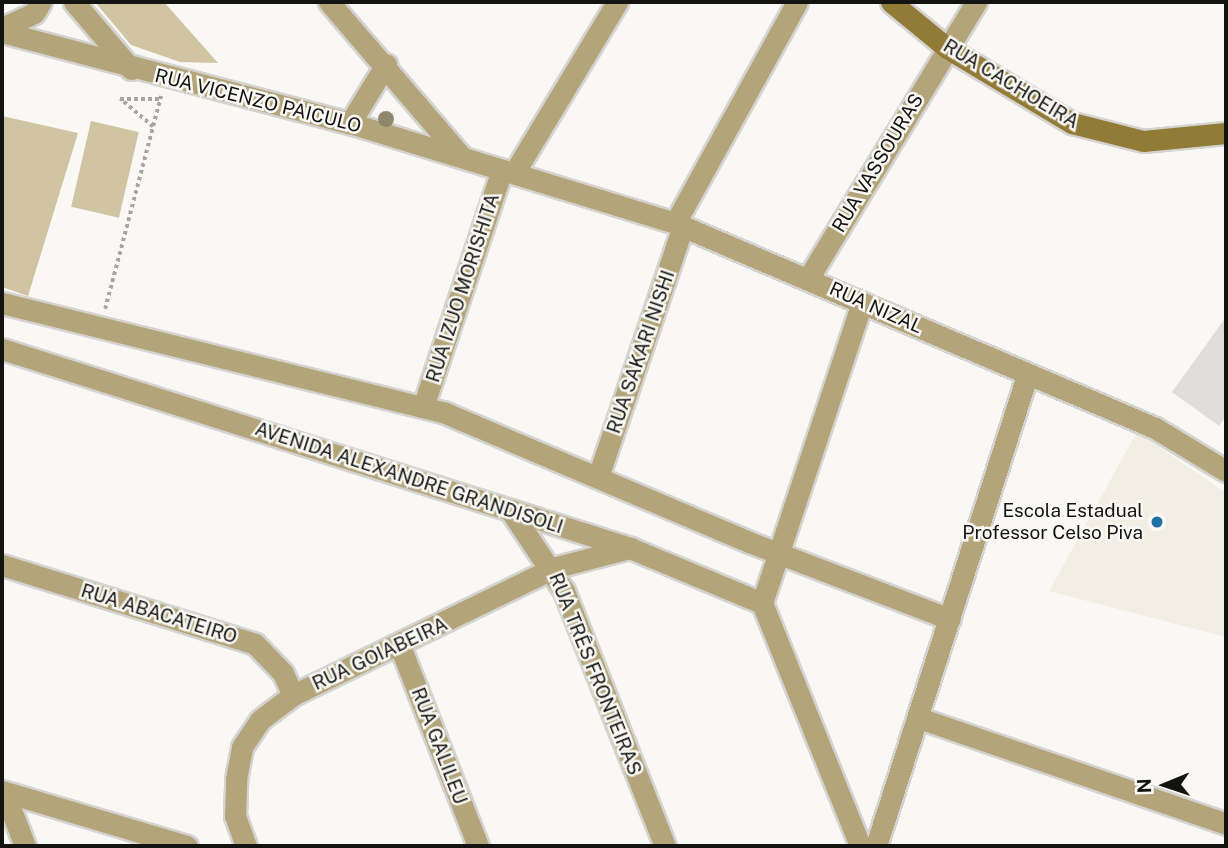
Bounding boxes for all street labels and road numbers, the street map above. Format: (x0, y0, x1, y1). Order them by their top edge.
street label: RUA CACHOEIRA (939, 35, 1083, 133)
street label: RUA VICENZO PAICULO (152, 64, 364, 138)
street label: RUA VASSOURAS (827, 89, 929, 237)
street label: RUA IZUO MORISHITA (422, 191, 504, 385)
street label: RUA SAKARI NISHI (602, 267, 680, 437)
street label: RUA NIZAL (826, 277, 926, 339)
street label: AVENIDA ALEXANDRE GRANDISOLI (252, 417, 566, 539)
street label: RUA TRÊS FRONTEIRAS (544, 569, 646, 779)
street label: RUA ABACATEIRO (78, 579, 240, 649)
street label: RUA GOIABEIRA (309, 613, 451, 695)
street label: RUA GALILEU (406, 684, 472, 808)

